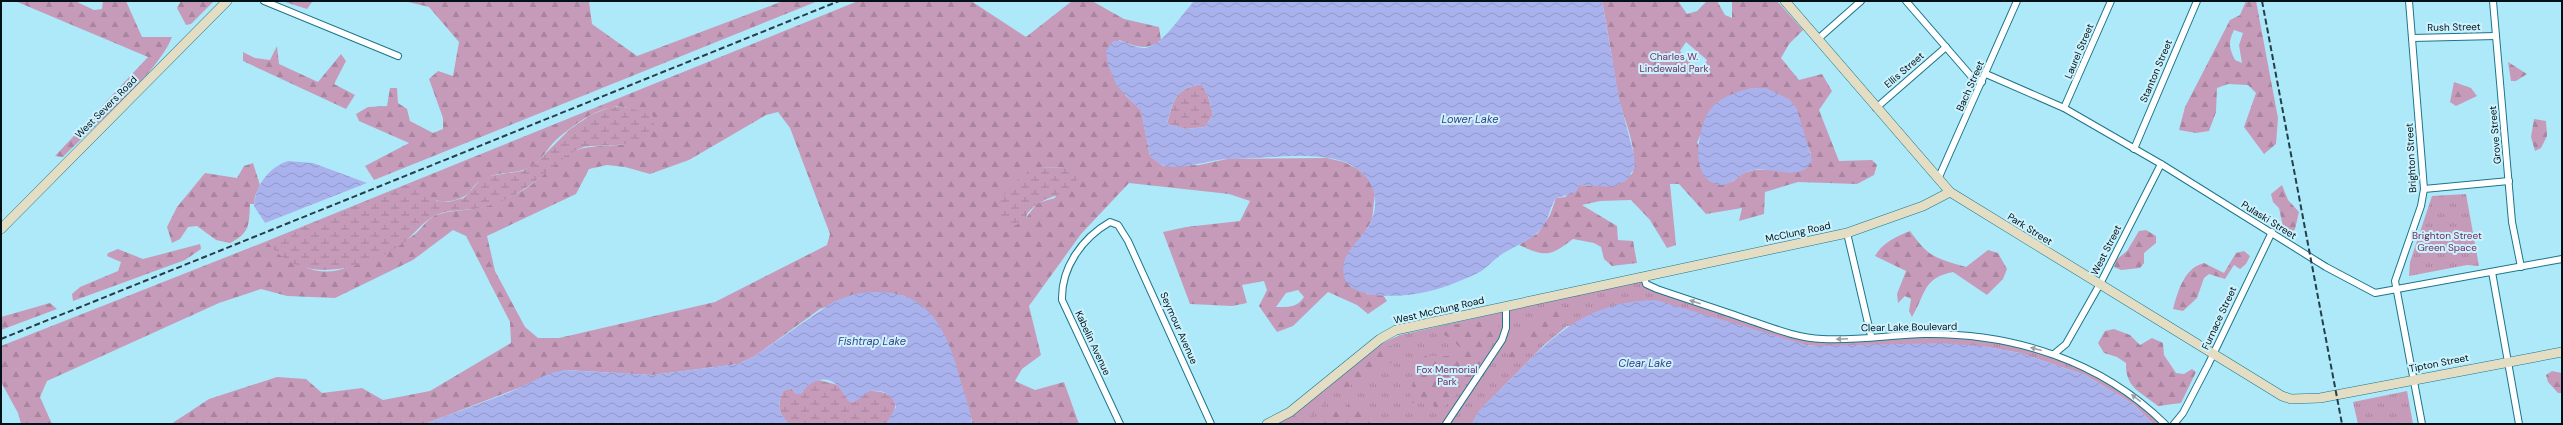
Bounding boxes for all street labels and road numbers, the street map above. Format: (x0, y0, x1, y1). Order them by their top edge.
street label: Rush Street (2427, 20, 2481, 34)
street label: Laurel Street (2062, 21, 2097, 81)
street label: Stanton Street (2137, 37, 2175, 105)
street label: Ellis Street (1881, 49, 1927, 91)
street label: Bach Street (1953, 59, 1987, 113)
street label: West Severs Road (72, 73, 140, 141)
street label: Grove Street (2486, 105, 2504, 165)
street label: Brighton Street (2403, 123, 2419, 193)
street label: Pulaski Street (2239, 198, 2299, 242)
street label: Park Street (2005, 210, 2055, 248)
street label: McClung Road (1764, 219, 1832, 245)
street label: West Street (2088, 223, 2124, 277)
street label: Furnace Street (2199, 284, 2239, 352)
street label: Seymour Avenue (1157, 290, 1201, 366)
street label: West McClung Road (1392, 293, 1486, 327)
street label: Kabelin Avenue (1072, 309, 1114, 378)
street label: Clear Lake Boulevard (1861, 320, 1957, 334)
street label: Tipton Street (2408, 351, 2470, 375)

